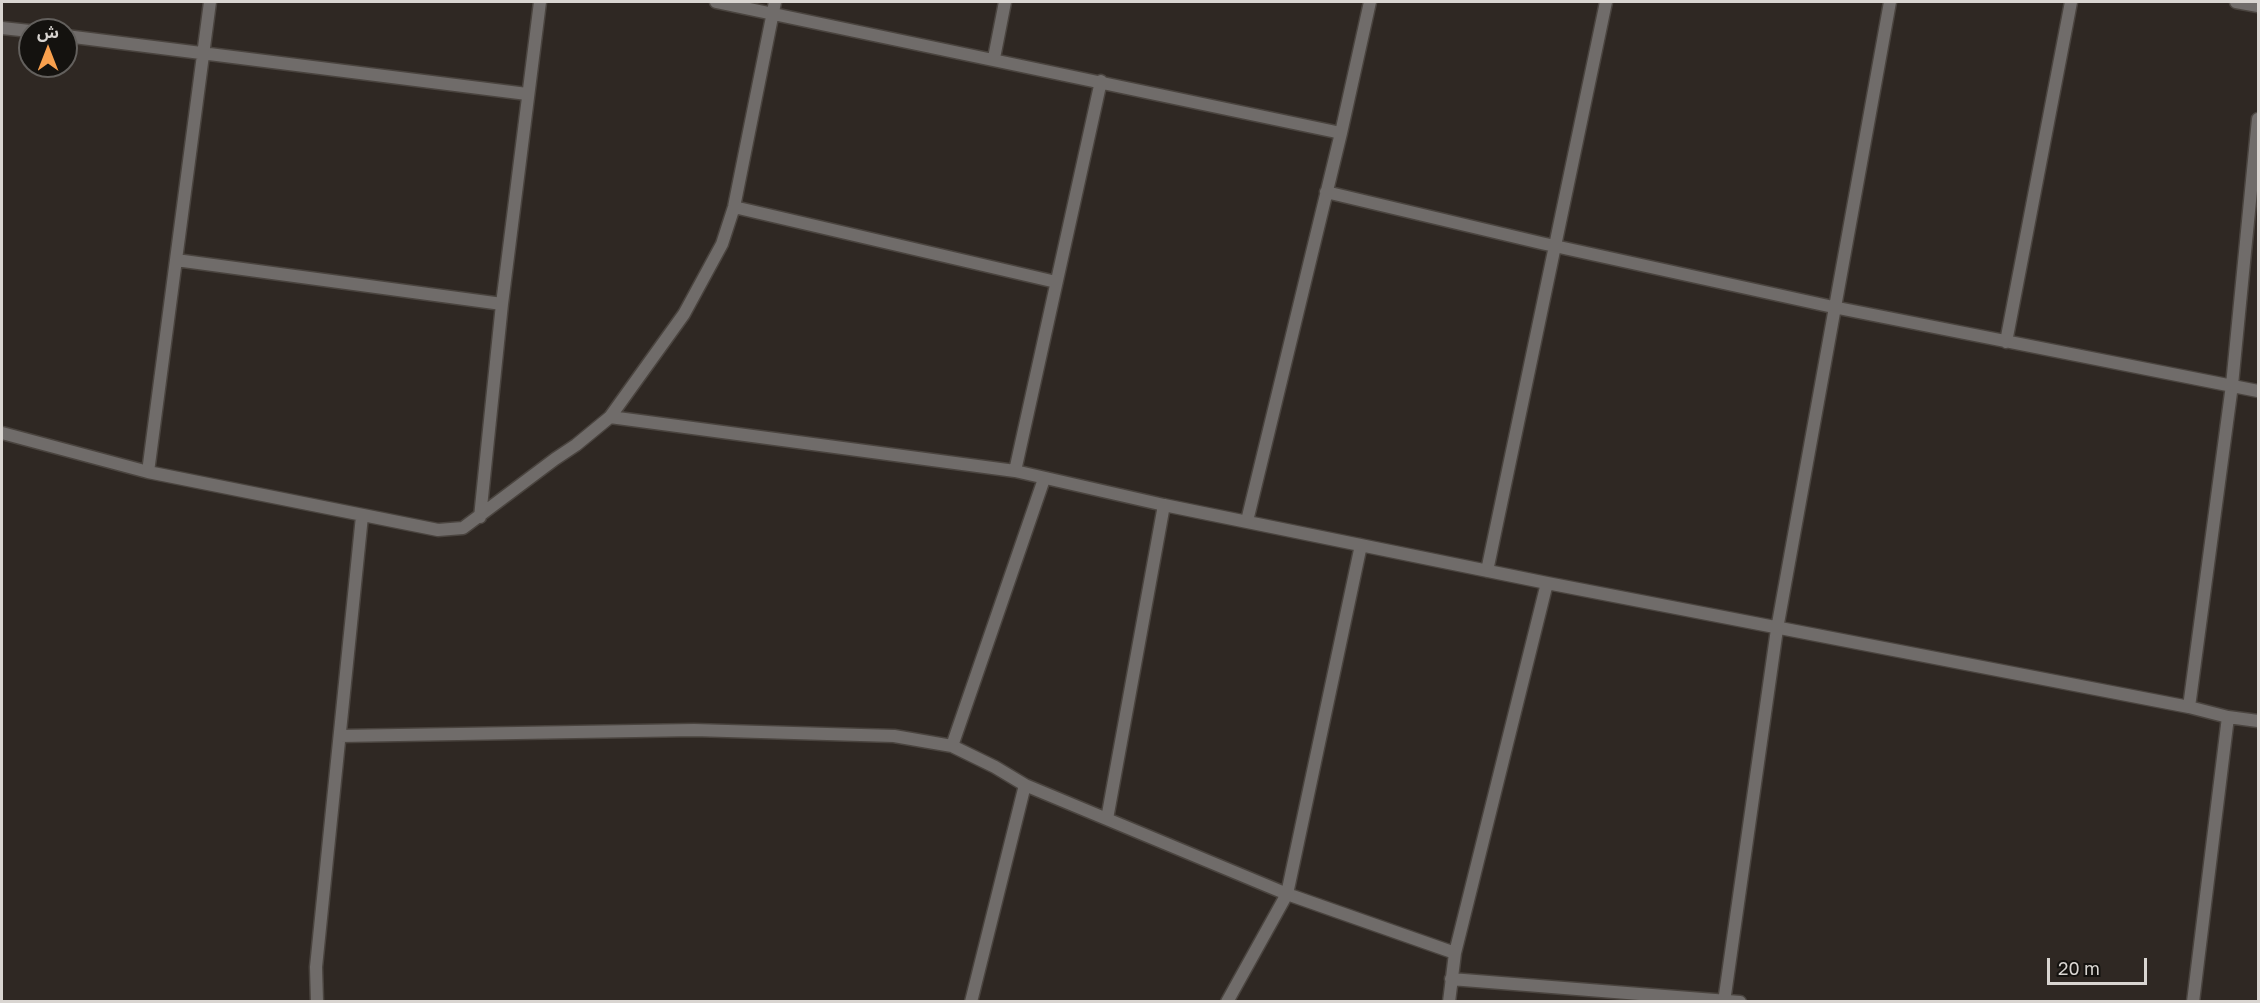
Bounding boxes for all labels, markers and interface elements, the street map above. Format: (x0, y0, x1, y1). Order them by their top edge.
north arrow (18, 18, 78, 78)
text: ش (37, 22, 59, 42)
scale bar (2050, 946, 2150, 984)
text: 20 m (2058, 957, 2100, 979)

